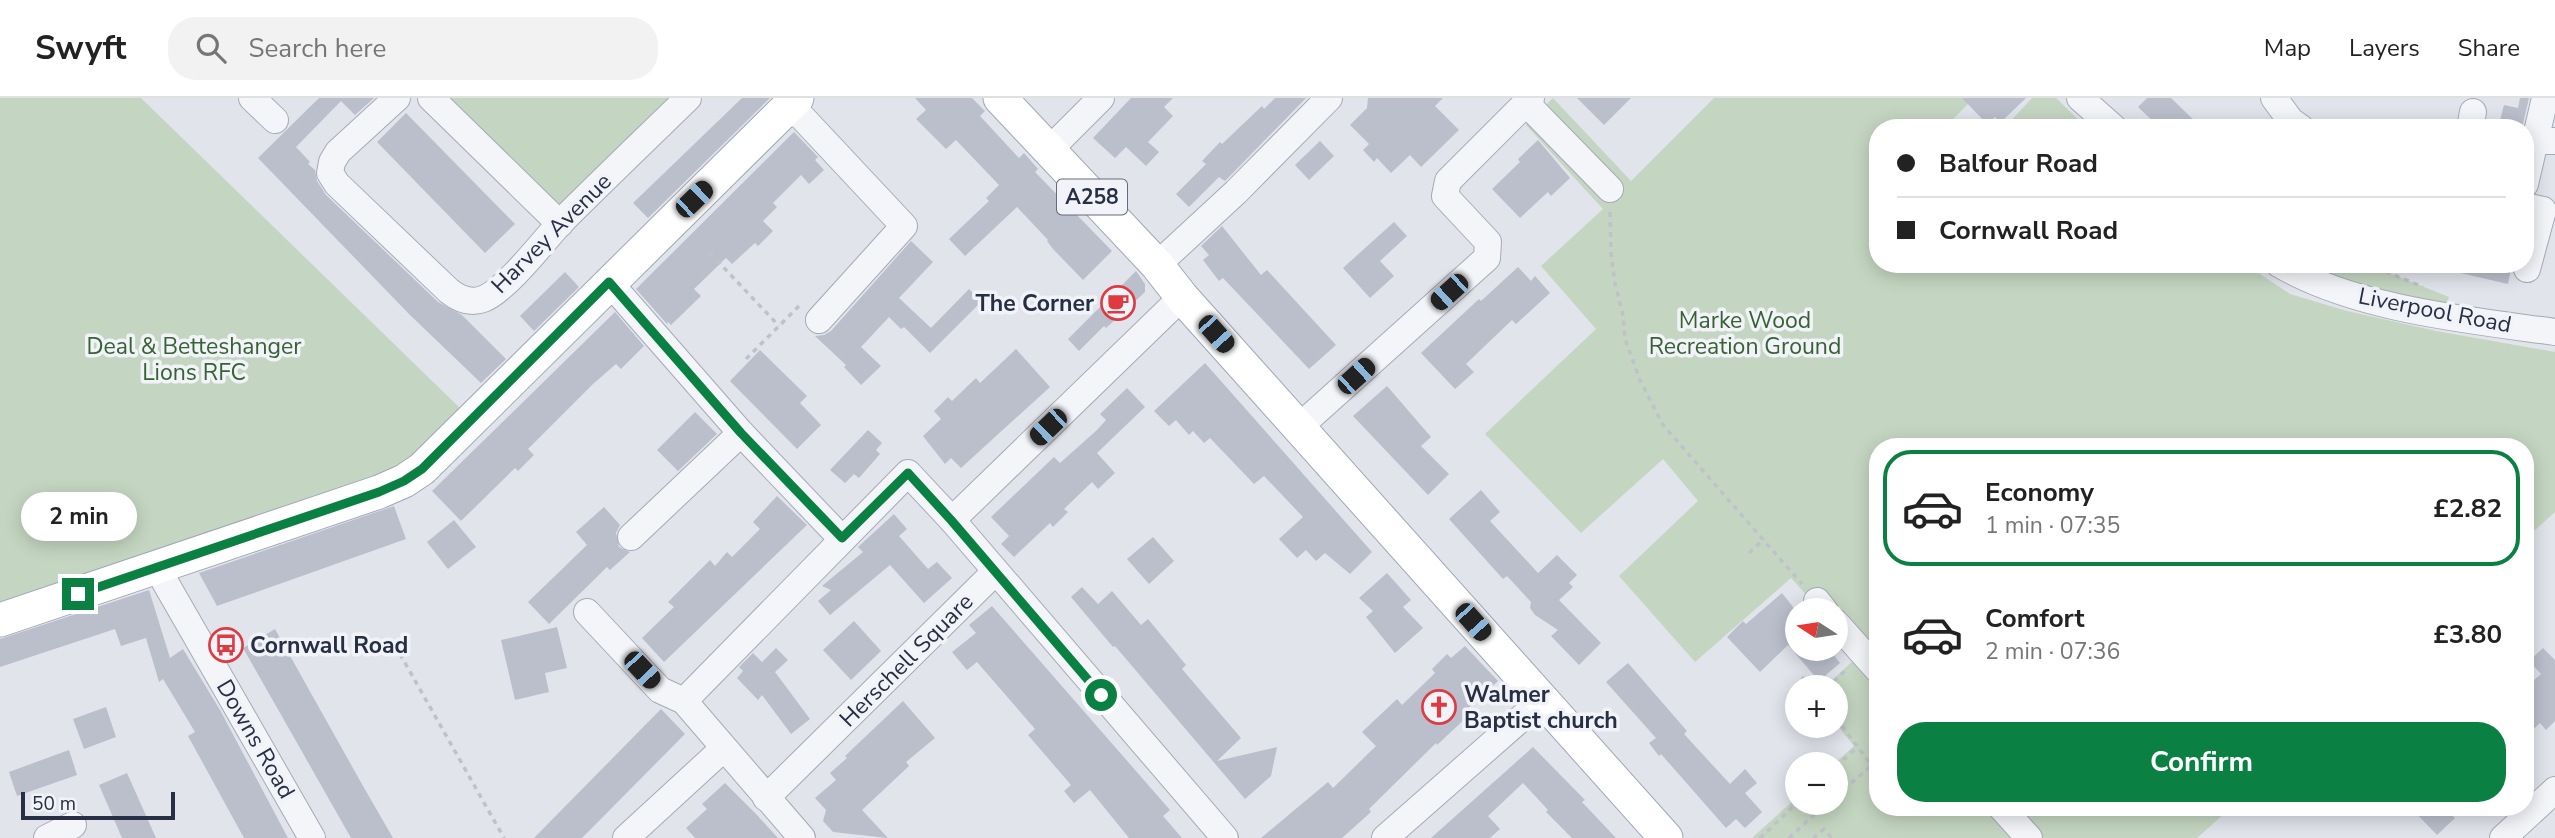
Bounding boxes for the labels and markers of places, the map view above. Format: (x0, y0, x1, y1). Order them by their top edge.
cafe icon: The Corner (1099, 284, 1137, 322)
place label: The Corner (976, 288, 1094, 319)
bus stop icon: Cornwall Road (207, 626, 245, 664)
place label: Cornwall Road (250, 630, 408, 661)
place label: Walmer Baptist church (1464, 679, 1618, 736)
church icon: Walmer Baptist church (1420, 688, 1458, 726)

